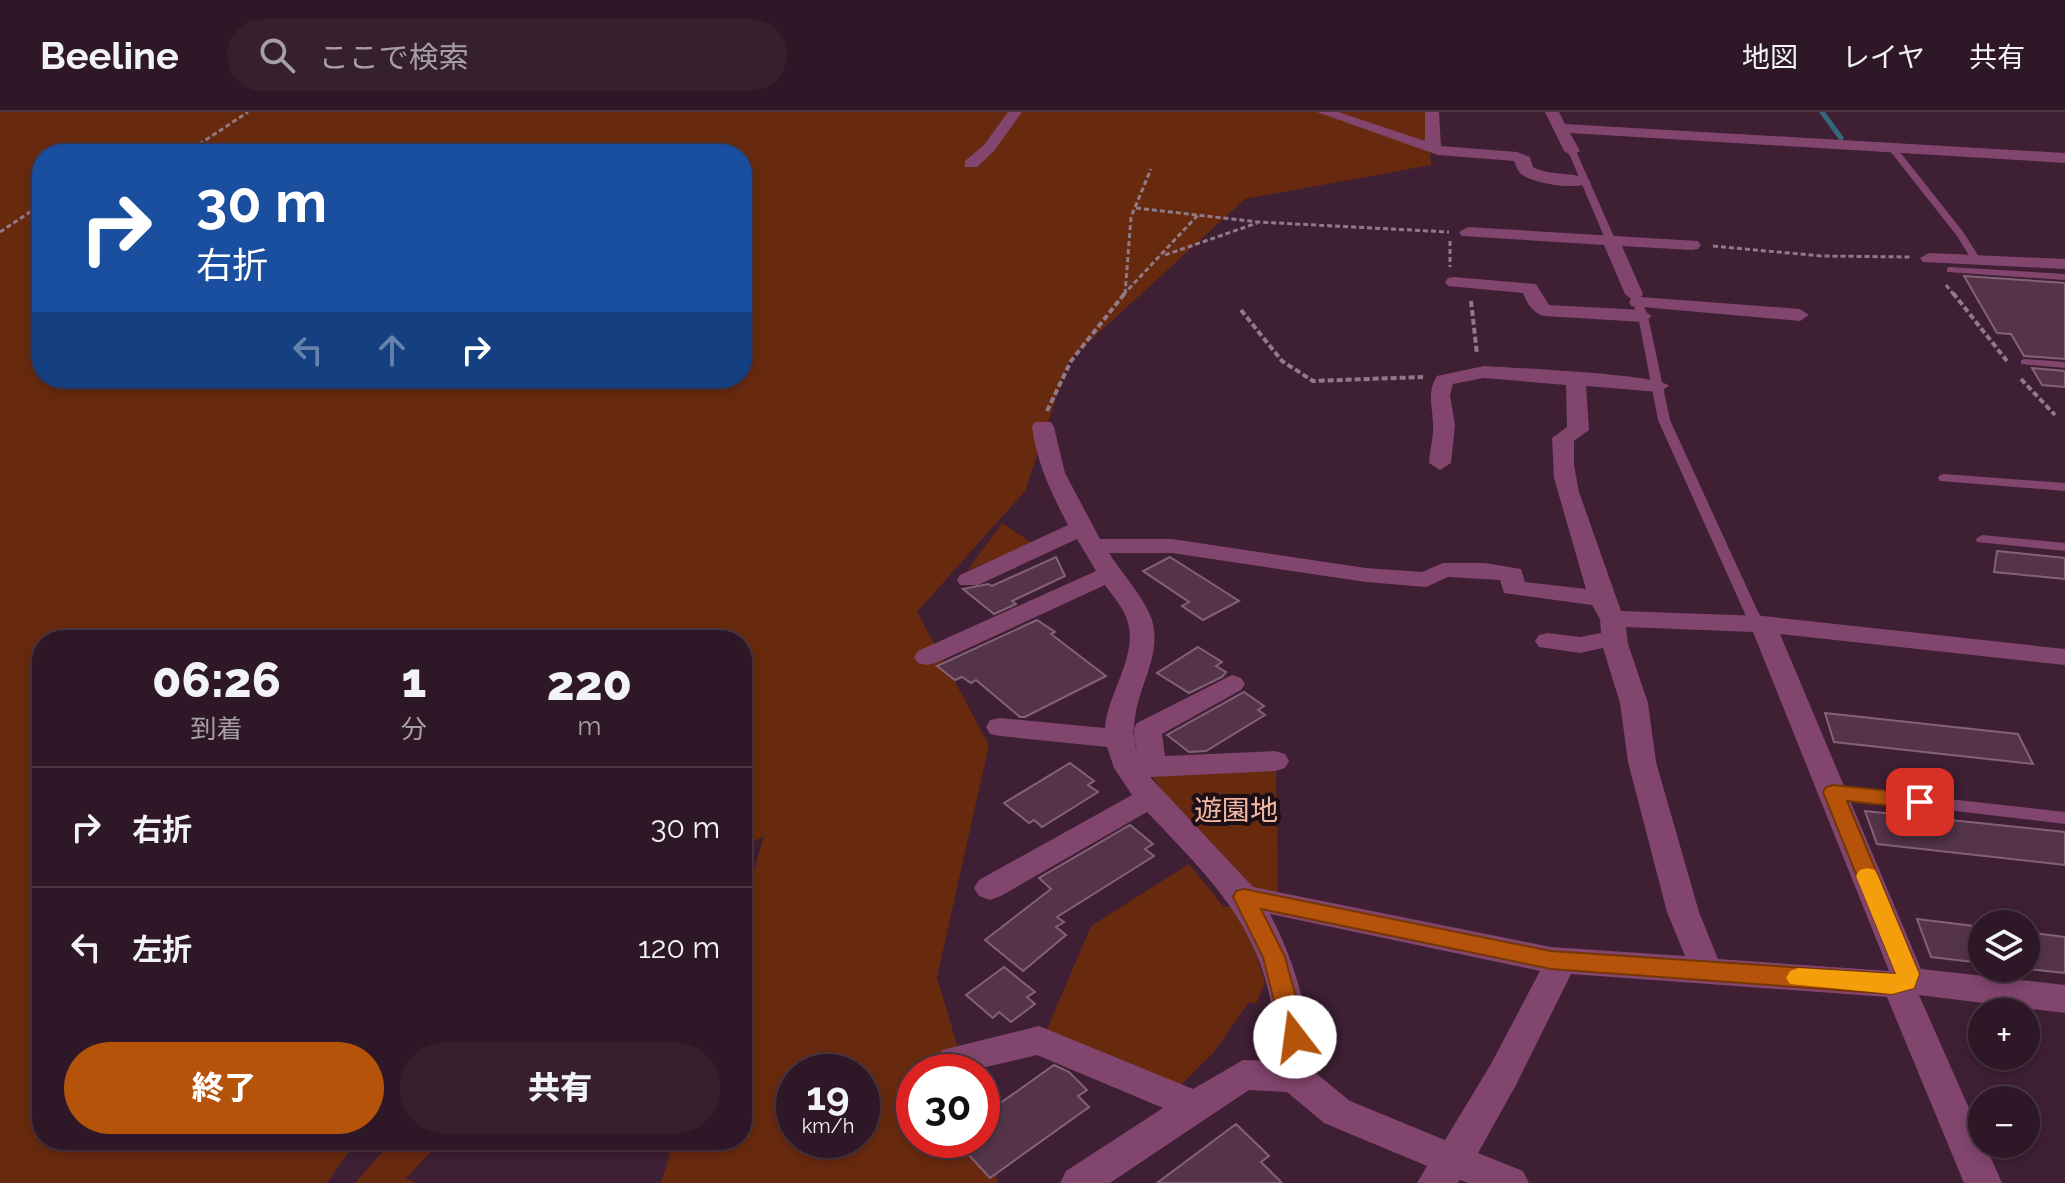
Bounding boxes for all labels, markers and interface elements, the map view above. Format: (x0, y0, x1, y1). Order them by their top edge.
search box (227, 19, 787, 91)
text: Beeline (40, 33, 179, 78)
icon: search (255, 33, 299, 77)
text: ここで検索 (319, 40, 469, 75)
text: 地図 (1742, 41, 1798, 74)
text: レイヤ (1842, 41, 1925, 74)
text: 共有 (1969, 41, 2025, 74)
text: 30 m (196, 169, 327, 235)
icon: right (64, 176, 168, 280)
text: 右折 (196, 244, 268, 286)
icon: left (286, 328, 330, 372)
icon: ahead (370, 328, 414, 372)
icon: right (454, 328, 498, 372)
text: 06:26 (152, 652, 281, 708)
text: 1 (401, 652, 426, 708)
text: 220 (547, 655, 632, 711)
text: m (577, 711, 601, 741)
text: 到着 (190, 714, 242, 744)
text: 分 (401, 714, 427, 744)
pin (1886, 768, 1954, 836)
icon: arrive (1898, 780, 1942, 824)
park label: 遊園地 (1194, 794, 1278, 827)
icon: right (64, 805, 108, 849)
text: 30 m (650, 810, 720, 845)
text: 右折 (132, 812, 192, 847)
map controls (1968, 910, 2040, 1158)
button: layers (1968, 910, 2040, 982)
icon: left (64, 925, 108, 969)
text: 120 m (638, 930, 720, 965)
text: 左折 (132, 932, 192, 967)
position arrow (1253, 995, 1337, 1079)
button: + (1968, 998, 2040, 1070)
button: 終了 (64, 1042, 384, 1134)
button: 共有 (400, 1042, 720, 1134)
speed limit sign: 30 (896, 1054, 1000, 1158)
text: 19 (806, 1072, 850, 1119)
button: − (1968, 1086, 2040, 1158)
text: km/h (802, 1114, 854, 1138)

